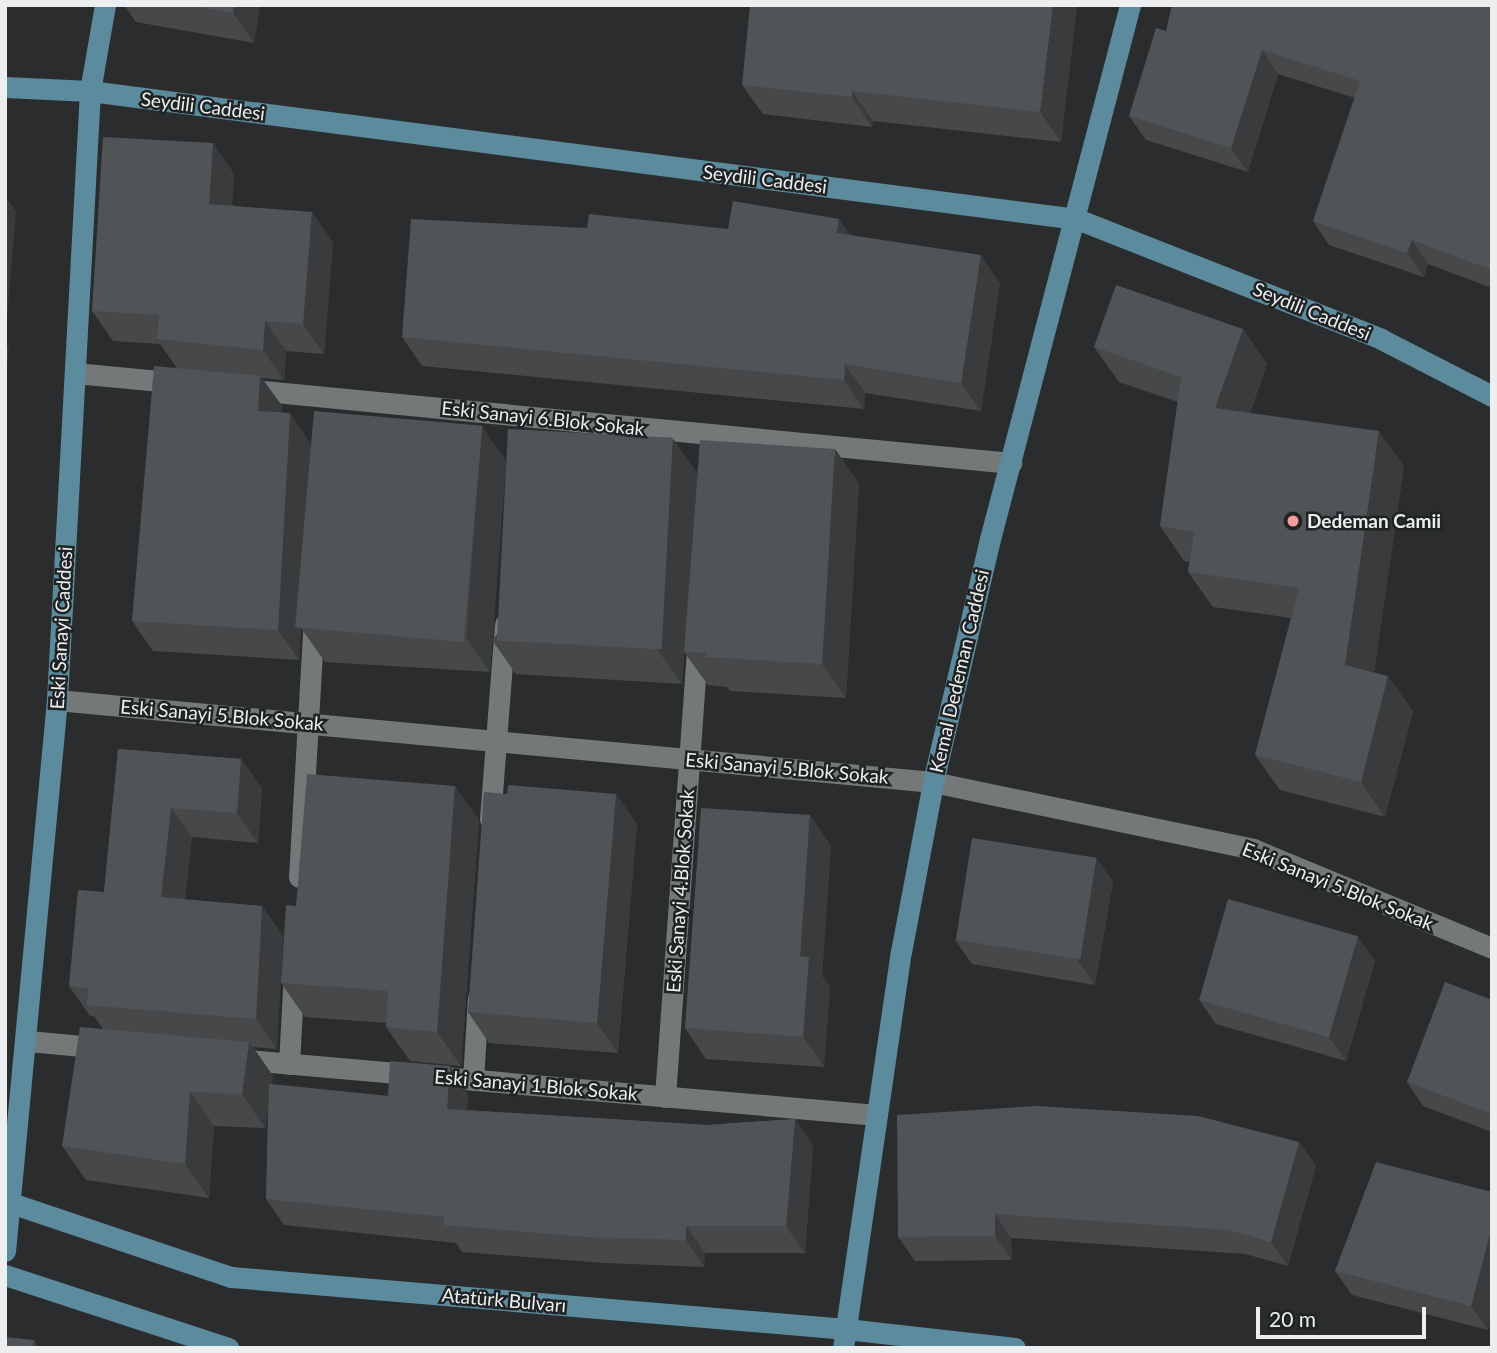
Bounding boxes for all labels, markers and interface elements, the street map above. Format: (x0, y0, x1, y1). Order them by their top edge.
street label: Seydili Caddesi (140, 87, 266, 125)
street label: Seydili Caddesi (702, 160, 828, 198)
street label: Seydili Caddesi (1250, 277, 1374, 345)
street label: Eski Sanayi 6.Blok Sokak (440, 396, 646, 440)
place label: Dedeman Camii (1307, 510, 1441, 532)
marker: Dedeman Camii (1285, 513, 1301, 529)
street label: Eski Sanayi Caddesi (45, 546, 77, 710)
street label: Kemal Dedeman Caddesi (924, 567, 994, 775)
street label: Eski Sanayi 5.Blok Sokak (119, 695, 325, 735)
street label: Eski Sanayi 5.Blok Sokak (684, 748, 890, 788)
street label: Eski Sanayi 4.Blok Sokak (662, 788, 698, 994)
street label: Eski Sanayi 5.Blok Sokak (1239, 837, 1437, 935)
street label: Eski Sanayi 1.Blok Sokak (433, 1065, 639, 1105)
street label: Atatürk Bulvarı (441, 1283, 567, 1317)
scale bar (1259, 1294, 1429, 1338)
text: 20 m (1269, 1306, 1316, 1331)

